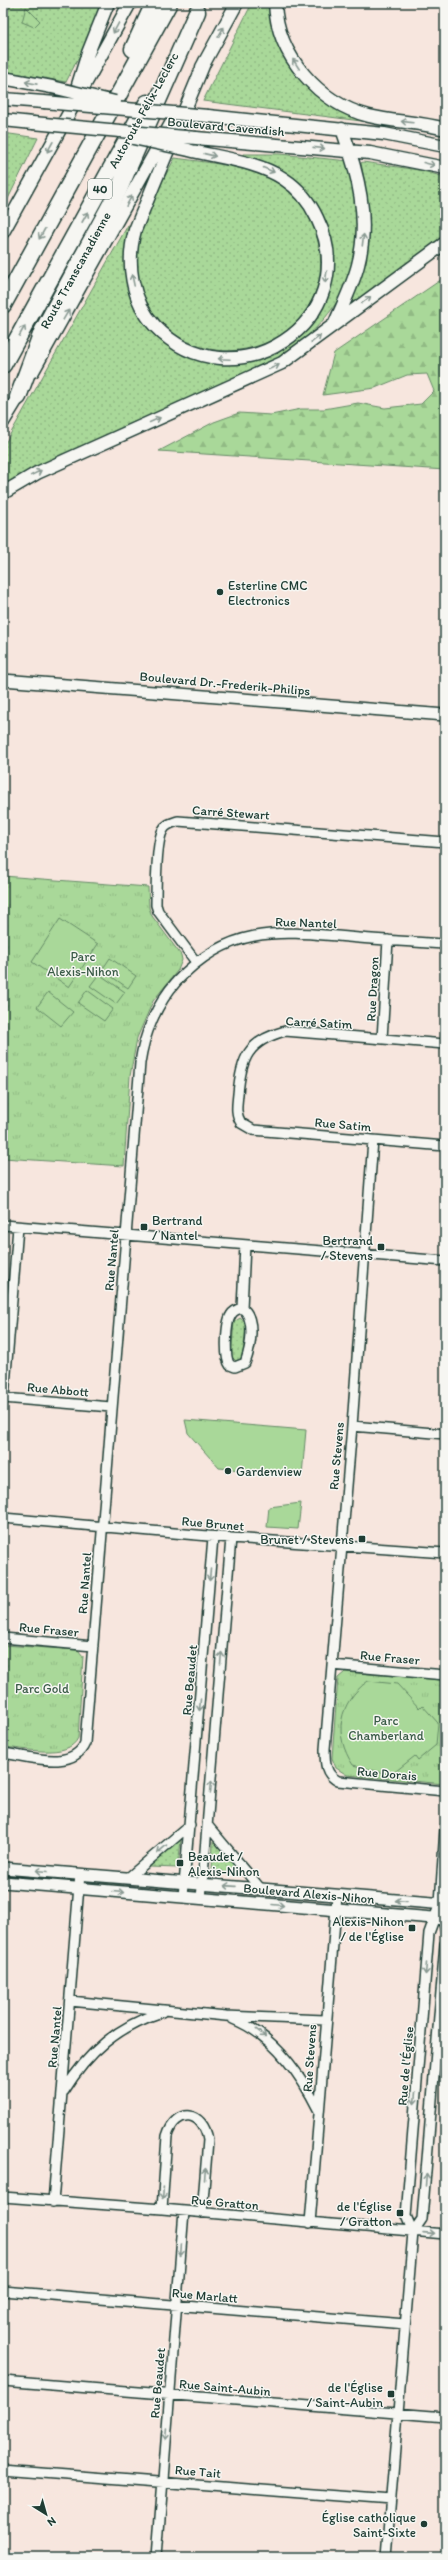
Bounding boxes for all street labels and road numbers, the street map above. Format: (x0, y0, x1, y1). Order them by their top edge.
street label: Autoroute Félix-Leclerc (105, 50, 182, 171)
street label: Boulevard Cavendish (167, 114, 285, 139)
road number: 40 (88, 179, 112, 199)
street label: Route Transcanadienne (37, 209, 114, 331)
street label: Boulevard Dr.-Frederik-Philips (139, 669, 311, 698)
street label: Carré Stewart (192, 802, 270, 823)
street label: Rue Nantel (275, 914, 337, 931)
street label: Rue Dragon (363, 956, 382, 1022)
street label: Carré Satim (285, 1013, 353, 1032)
street label: Rue Satim (314, 1115, 372, 1134)
street label: Rue Nantel (101, 1228, 122, 1291)
street label: Rue Abbott (26, 1379, 89, 1400)
street label: Rue Stevens (326, 1421, 347, 1491)
street label: Rue Brunet (181, 1513, 245, 1534)
street label: Rue Nantel (75, 1551, 94, 1614)
street label: Rue Fraser (18, 1619, 80, 1640)
street label: Rue Beaudet (179, 1644, 200, 1716)
street label: Rue Fraser (359, 1647, 421, 1668)
street label: Rue Dorais (356, 1763, 418, 1784)
street label: Boulevard Alexis-Nihon (243, 1880, 376, 1907)
street label: Rue Nantel (44, 2005, 65, 2068)
street label: Rue Stevens (300, 2023, 319, 2092)
street label: Rue de l'Église (395, 2026, 416, 2106)
street label: Rue Gratton (190, 2192, 259, 2213)
street label: Rue Marlatt (171, 2285, 239, 2306)
street label: Rue Beaudet (147, 2347, 168, 2419)
street label: Rue Saint-Aubin (179, 2376, 272, 2399)
street label: Rue Tait (174, 2462, 222, 2481)

